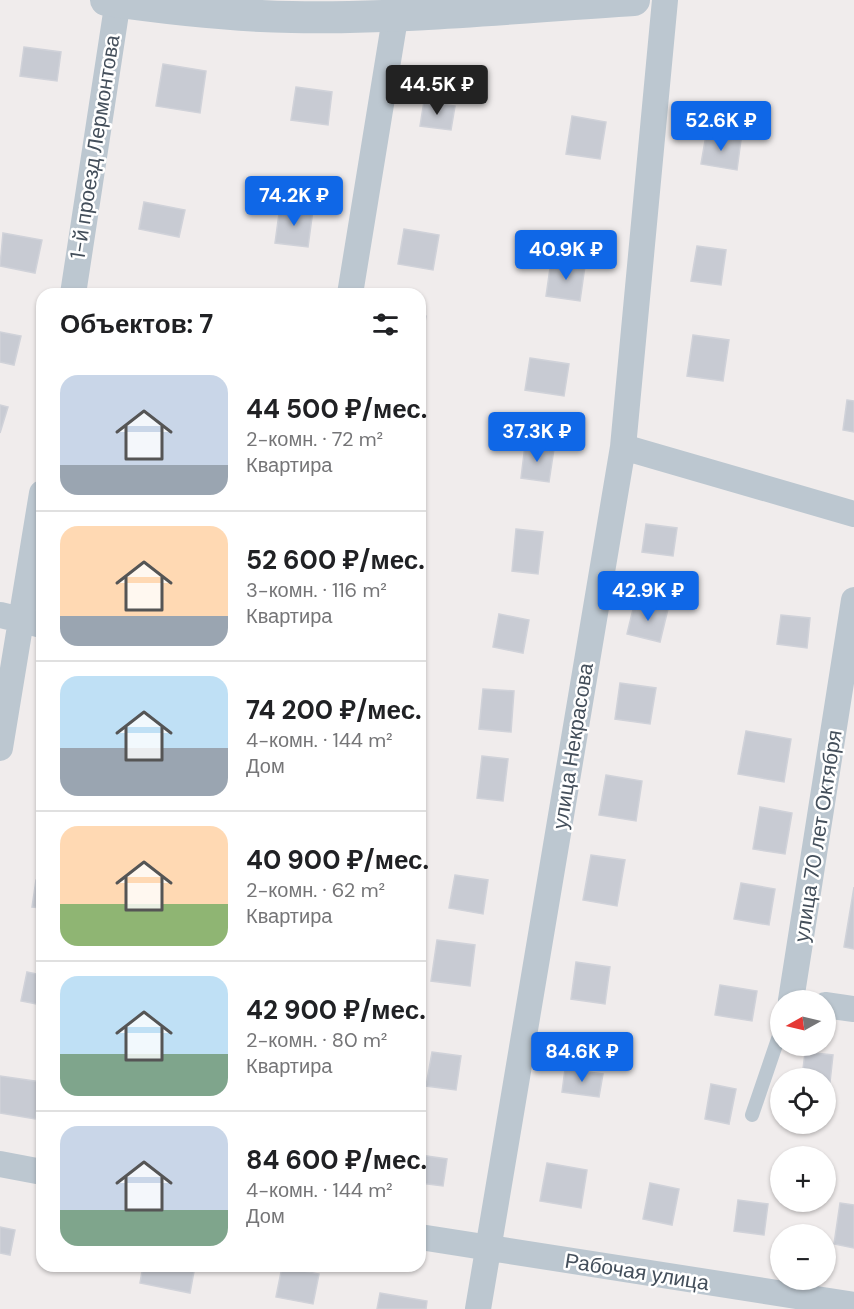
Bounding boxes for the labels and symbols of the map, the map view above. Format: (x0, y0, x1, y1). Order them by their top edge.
street label: 1-й проезд Лермонтова (63, 33, 127, 261)
pin: 44.5K ₽ (382, 65, 492, 116)
pin: 52.6K ₽ (666, 101, 776, 152)
pin: 74.2K ₽ (239, 176, 349, 227)
pin: 40.9K ₽ (511, 230, 621, 281)
pin: 37.3K ₽ (482, 412, 592, 463)
pin: 42.9K ₽ (593, 571, 703, 622)
street label: улица Некрасова (546, 661, 600, 831)
street label: улица 70 лет Октября (787, 728, 849, 944)
north arrow (770, 990, 836, 1056)
pin: 84.6K ₽ (527, 1032, 637, 1083)
street label: Рабочая улица (563, 1247, 711, 1297)

